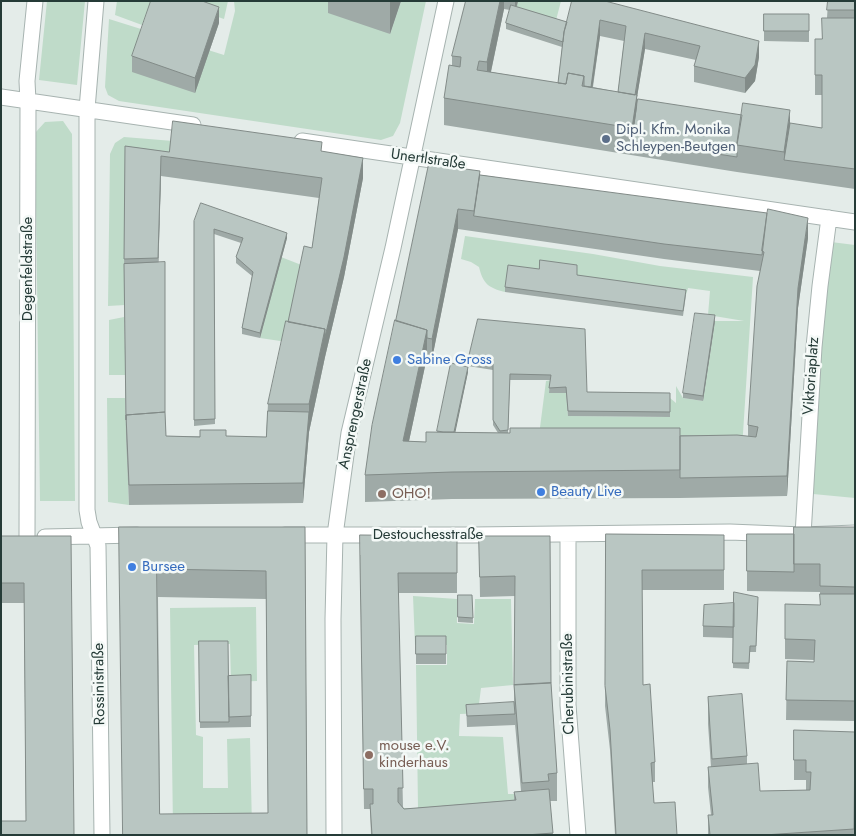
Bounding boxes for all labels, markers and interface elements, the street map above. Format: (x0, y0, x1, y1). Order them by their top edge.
place label: Dipl. Kfm. Monika Schleypen-Beutgen (616, 121, 736, 156)
marker: Dipl. Kfm. Monika Schleypen-Beutgen (600, 133, 612, 145)
street label: Unertlstraße (389, 146, 467, 174)
street label: Degenfeldstraße (19, 217, 37, 321)
street label: Viktoriaplatz (800, 336, 824, 416)
place label: Sabine Gross (407, 351, 492, 369)
marker: Sabine Gross (391, 354, 403, 366)
street label: Ansprengerstraße (336, 357, 376, 471)
place label: Beauty Live (551, 483, 622, 501)
place label: OHO! (392, 485, 431, 503)
marker: Beauty Live (535, 486, 547, 498)
marker: OHO! (376, 488, 388, 500)
street label: Destouchesstraße (373, 526, 483, 544)
place label: Bursee (142, 558, 185, 576)
marker: Bursee (126, 561, 138, 573)
street label: Cherubinistraße (559, 633, 579, 735)
street label: Rossinistraße (90, 643, 110, 725)
place label: mouse e.V. kinderhaus (379, 737, 449, 772)
marker: mouse e.V. kinderhaus (363, 749, 375, 761)

